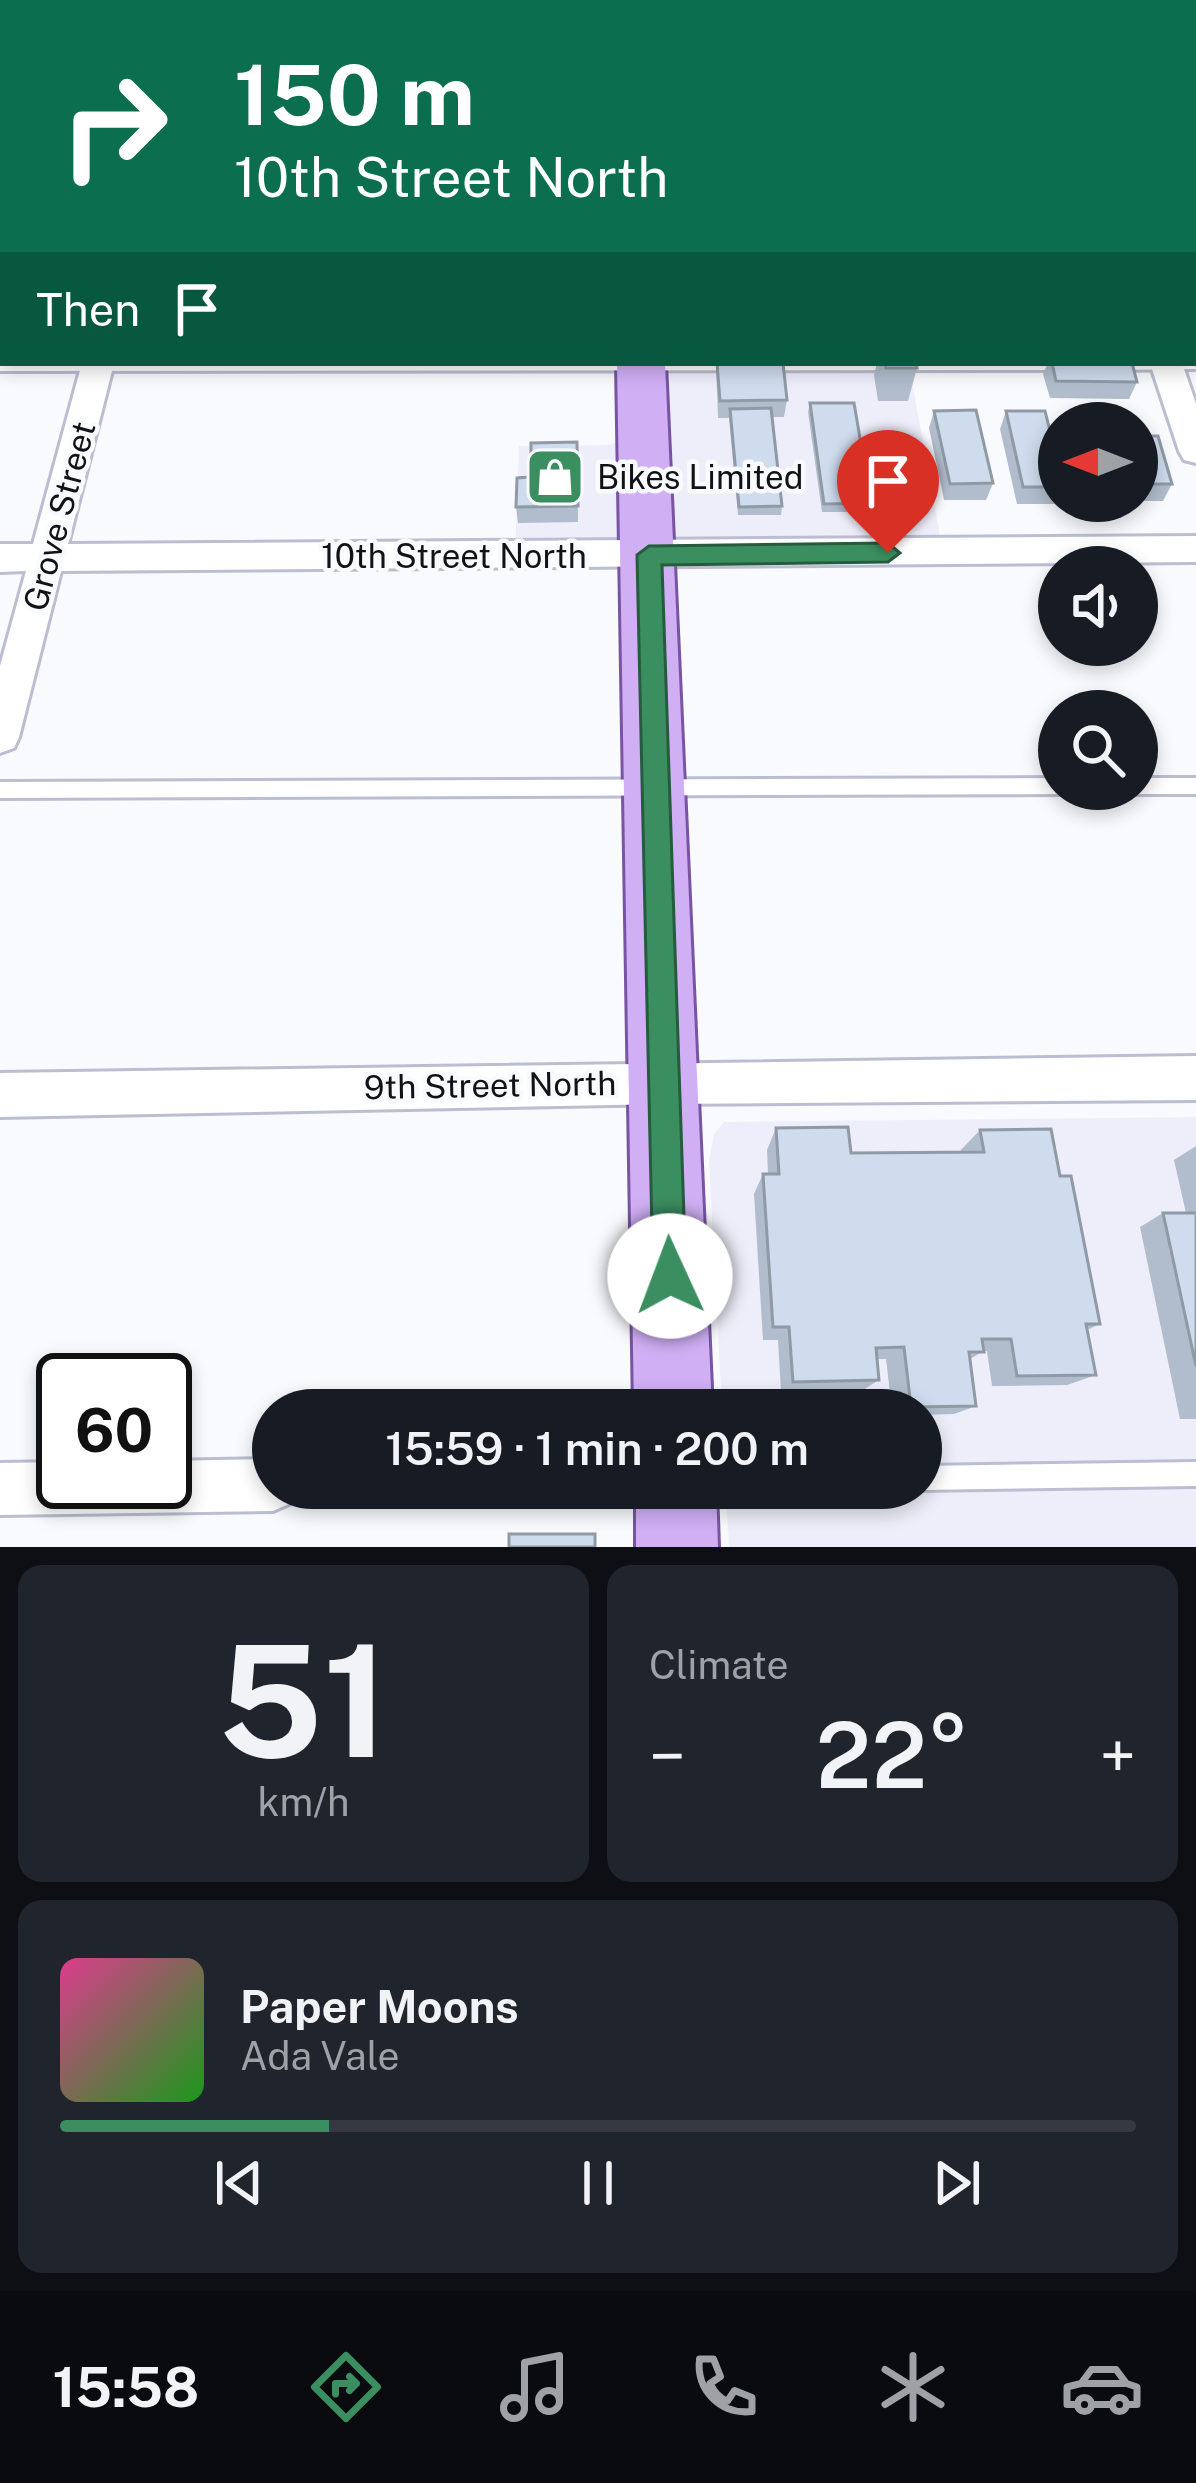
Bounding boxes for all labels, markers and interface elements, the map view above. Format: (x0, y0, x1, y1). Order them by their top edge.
text: 150 m (234, 45, 475, 144)
icon: right (36, 48, 192, 204)
text: 10th Street North (234, 146, 668, 209)
icon: arrive (164, 276, 230, 342)
text: Then (36, 283, 140, 336)
north arrow (1038, 402, 1158, 522)
map controls (1038, 402, 1158, 810)
street label: Grove Street (15, 417, 103, 615)
pin (837, 430, 939, 553)
shop icon: Bikes Limited (524, 446, 586, 508)
icon: arrive (855, 448, 921, 514)
place label: Bikes Limited (597, 458, 803, 496)
street label: 10th Street North (321, 537, 587, 575)
button: sound (1038, 546, 1158, 666)
button: search (1038, 690, 1158, 810)
street label: 9th Street North (363, 1064, 617, 1106)
position arrow (607, 1213, 733, 1339)
speed limit sign: 60 (36, 1353, 192, 1509)
text: 15:59 · 1 min · 200 m (385, 1422, 809, 1475)
text: 51 (217, 1609, 390, 1792)
text: Climate (649, 1642, 789, 1688)
text: 22° (816, 1702, 969, 1808)
text: − (649, 1717, 686, 1795)
text: + (1099, 1717, 1136, 1795)
text: km/h (258, 1779, 349, 1825)
text: Paper Moons (240, 1980, 519, 2033)
text: Ada Vale (240, 2033, 400, 2079)
icon: previous (206, 2150, 272, 2216)
icon: pause (565, 2150, 631, 2216)
icon: next (924, 2150, 990, 2216)
icon: directions (304, 2345, 388, 2429)
icon: music (493, 2345, 577, 2429)
icon: phone (682, 2345, 766, 2429)
icon: climate (871, 2345, 955, 2429)
icon: car (1060, 2345, 1144, 2429)
text: 15:58 (52, 2356, 199, 2419)

